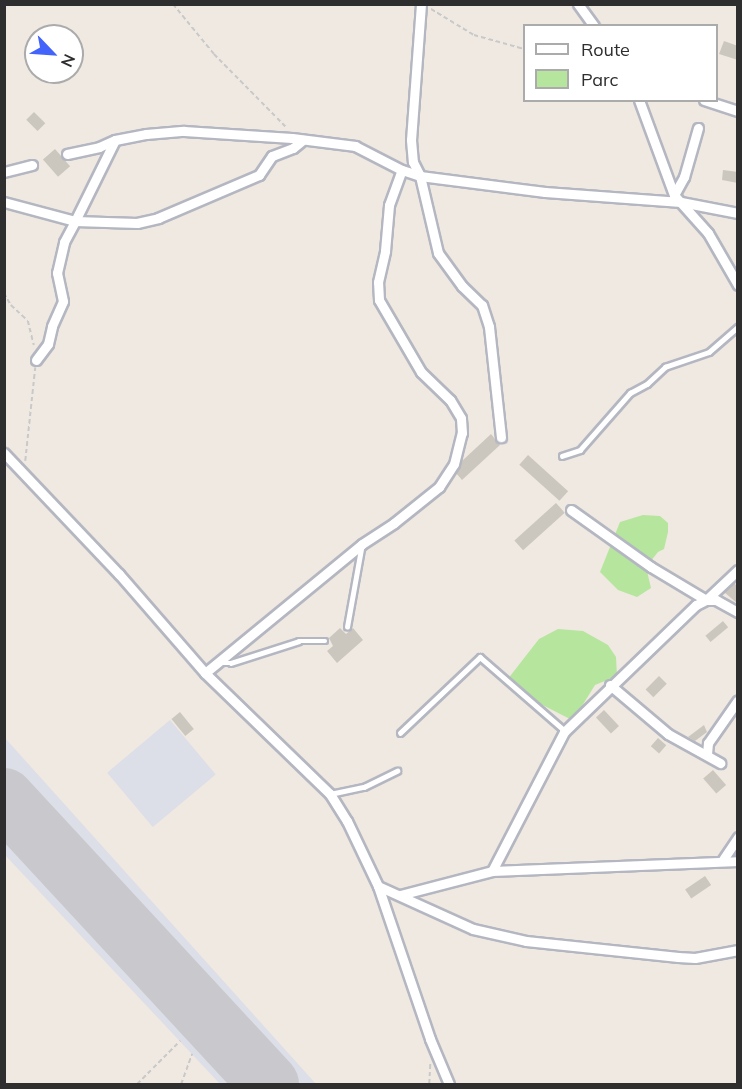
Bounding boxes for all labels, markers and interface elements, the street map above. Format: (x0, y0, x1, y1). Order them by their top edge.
north arrow (24, 24, 84, 84)
legend (523, 24, 718, 102)
text: Route (581, 38, 630, 61)
text: N (57, 51, 80, 70)
text: Parc (581, 68, 618, 91)

